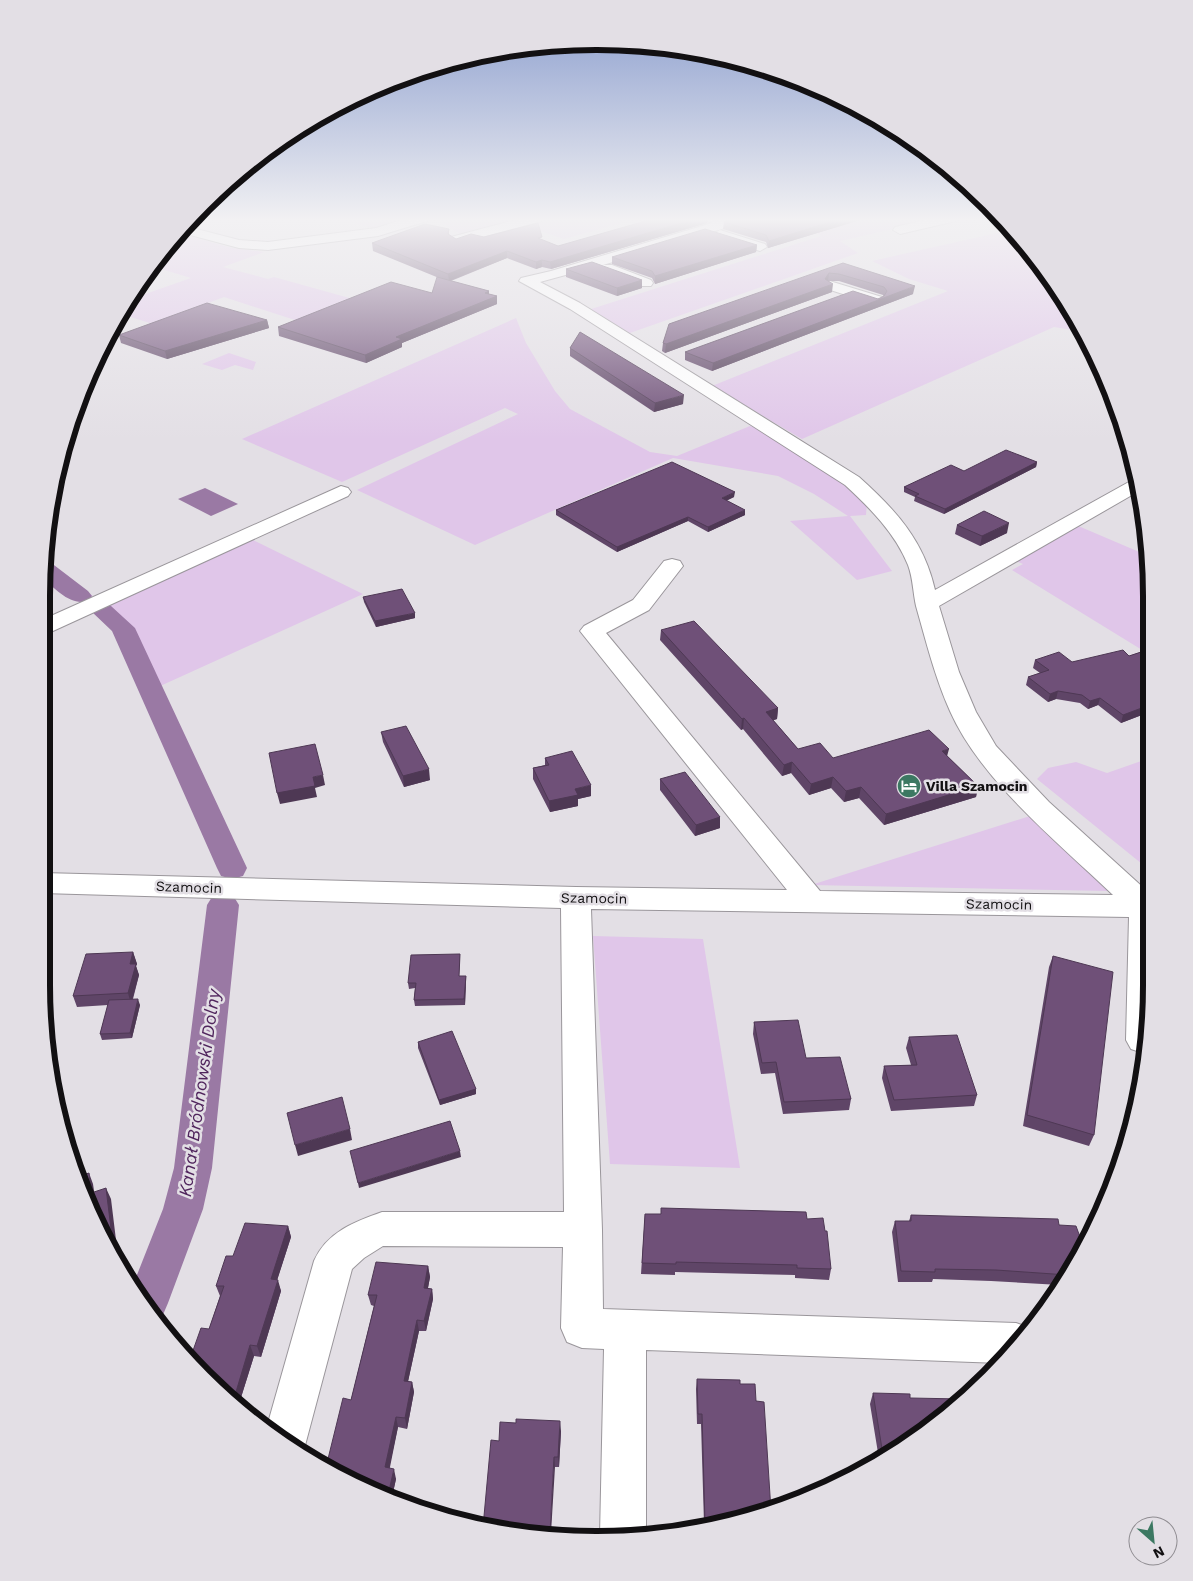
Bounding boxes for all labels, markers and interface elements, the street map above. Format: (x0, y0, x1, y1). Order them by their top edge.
hotel icon: Villa Szamocin (896, 773, 922, 799)
place label: Villa Szamocin (926, 778, 1027, 794)
street label: Szamocin (156, 878, 222, 896)
street label: Szamocin (561, 889, 627, 907)
street label: Szamocin (966, 895, 1032, 913)
water label: Kanał Bródnowski Dolny (174, 986, 224, 1198)
north arrow (1128, 1516, 1178, 1566)
text: N (1151, 1543, 1167, 1562)

